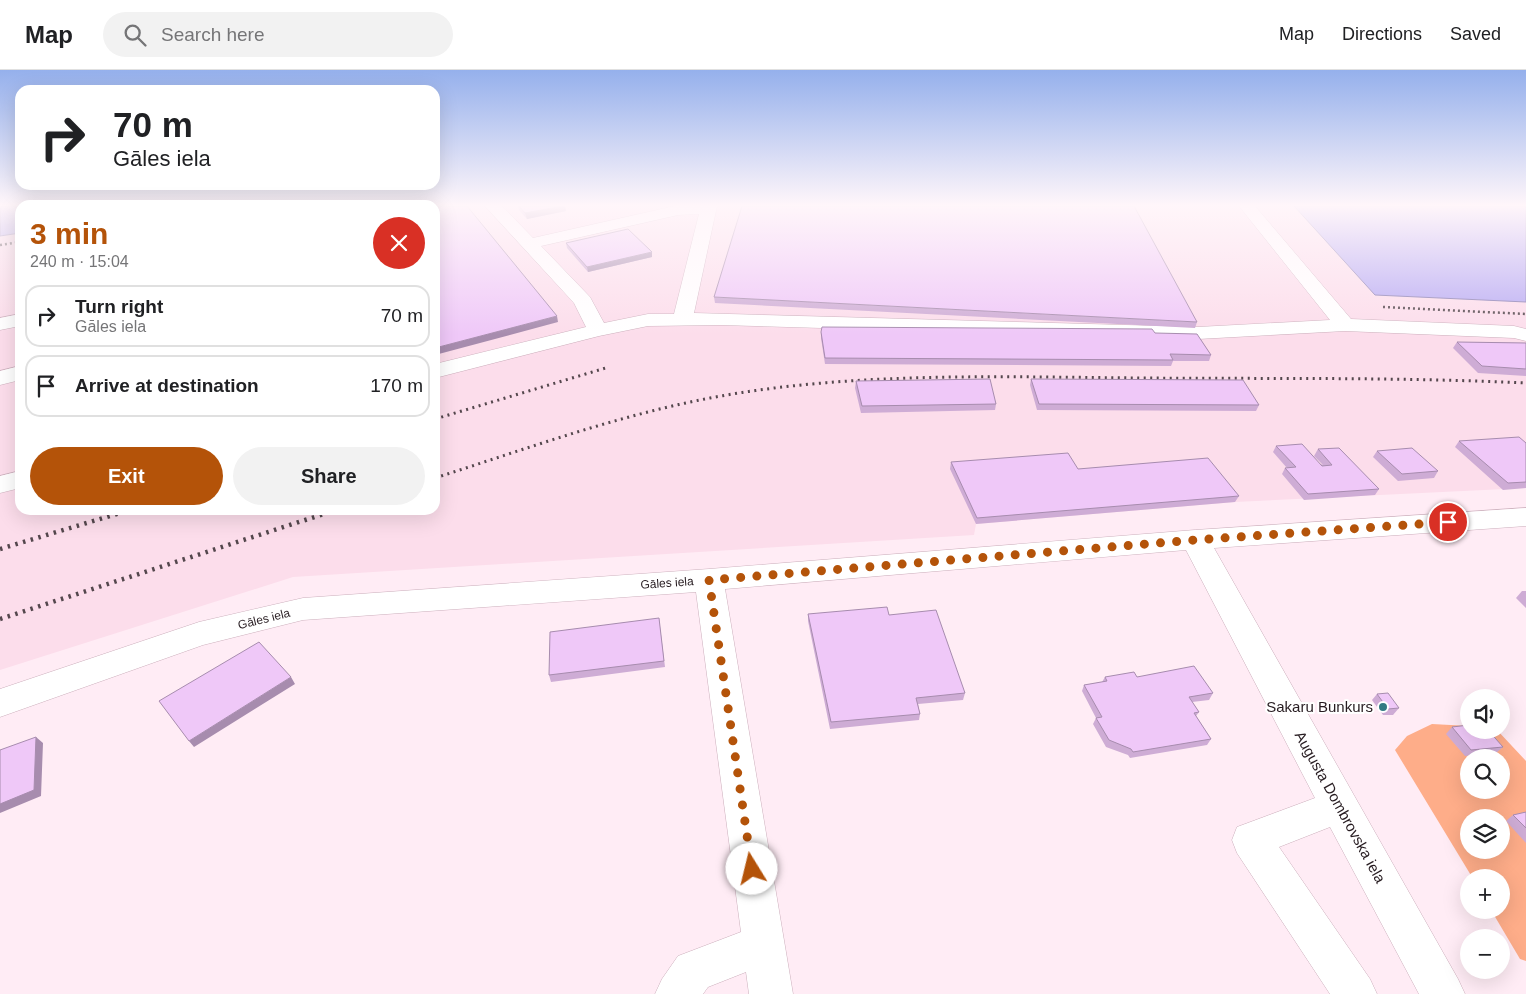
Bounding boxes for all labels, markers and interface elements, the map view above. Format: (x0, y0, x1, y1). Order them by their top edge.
search box (103, 12, 453, 57)
text: Map (25, 21, 73, 48)
icon: search (121, 21, 149, 49)
text: Search here (161, 24, 265, 45)
text: Map (1279, 24, 1314, 44)
text: Directions (1342, 24, 1422, 44)
text: Saved (1450, 24, 1501, 44)
icon: right (30, 105, 95, 170)
text: 70 m (113, 105, 193, 144)
text: Gāles iela (113, 146, 211, 171)
text: 3 min (30, 217, 108, 250)
button: close (373, 217, 425, 269)
text: 240 m · 15:04 (30, 253, 129, 270)
text: Turn right (75, 296, 163, 317)
icon: right (32, 302, 60, 330)
text: 70 m (381, 305, 423, 326)
text: Gāles iela (75, 318, 146, 335)
icon: arrive (32, 372, 60, 400)
text: Arrive at destination (75, 375, 259, 396)
text: 170 m (370, 375, 423, 396)
button: Exit (30, 447, 223, 505)
button: Share (233, 447, 425, 505)
pin (1427, 501, 1469, 543)
icon: arrive (1434, 508, 1462, 536)
street label: Gāles iela (640, 574, 694, 592)
street label: Gāles iela (236, 606, 292, 632)
map controls (1460, 689, 1510, 979)
button: sound (1460, 689, 1510, 739)
place label: Sakaru Bunkurs (1266, 698, 1373, 715)
marker: Sakaru Bunkurs (1377, 701, 1389, 713)
street label: Augusta Dombrovska iela (1292, 728, 1390, 886)
button: search (1460, 749, 1510, 799)
button: layers (1460, 809, 1510, 859)
position arrow (725, 842, 777, 894)
button: + (1460, 869, 1510, 919)
button: − (1460, 929, 1510, 979)

